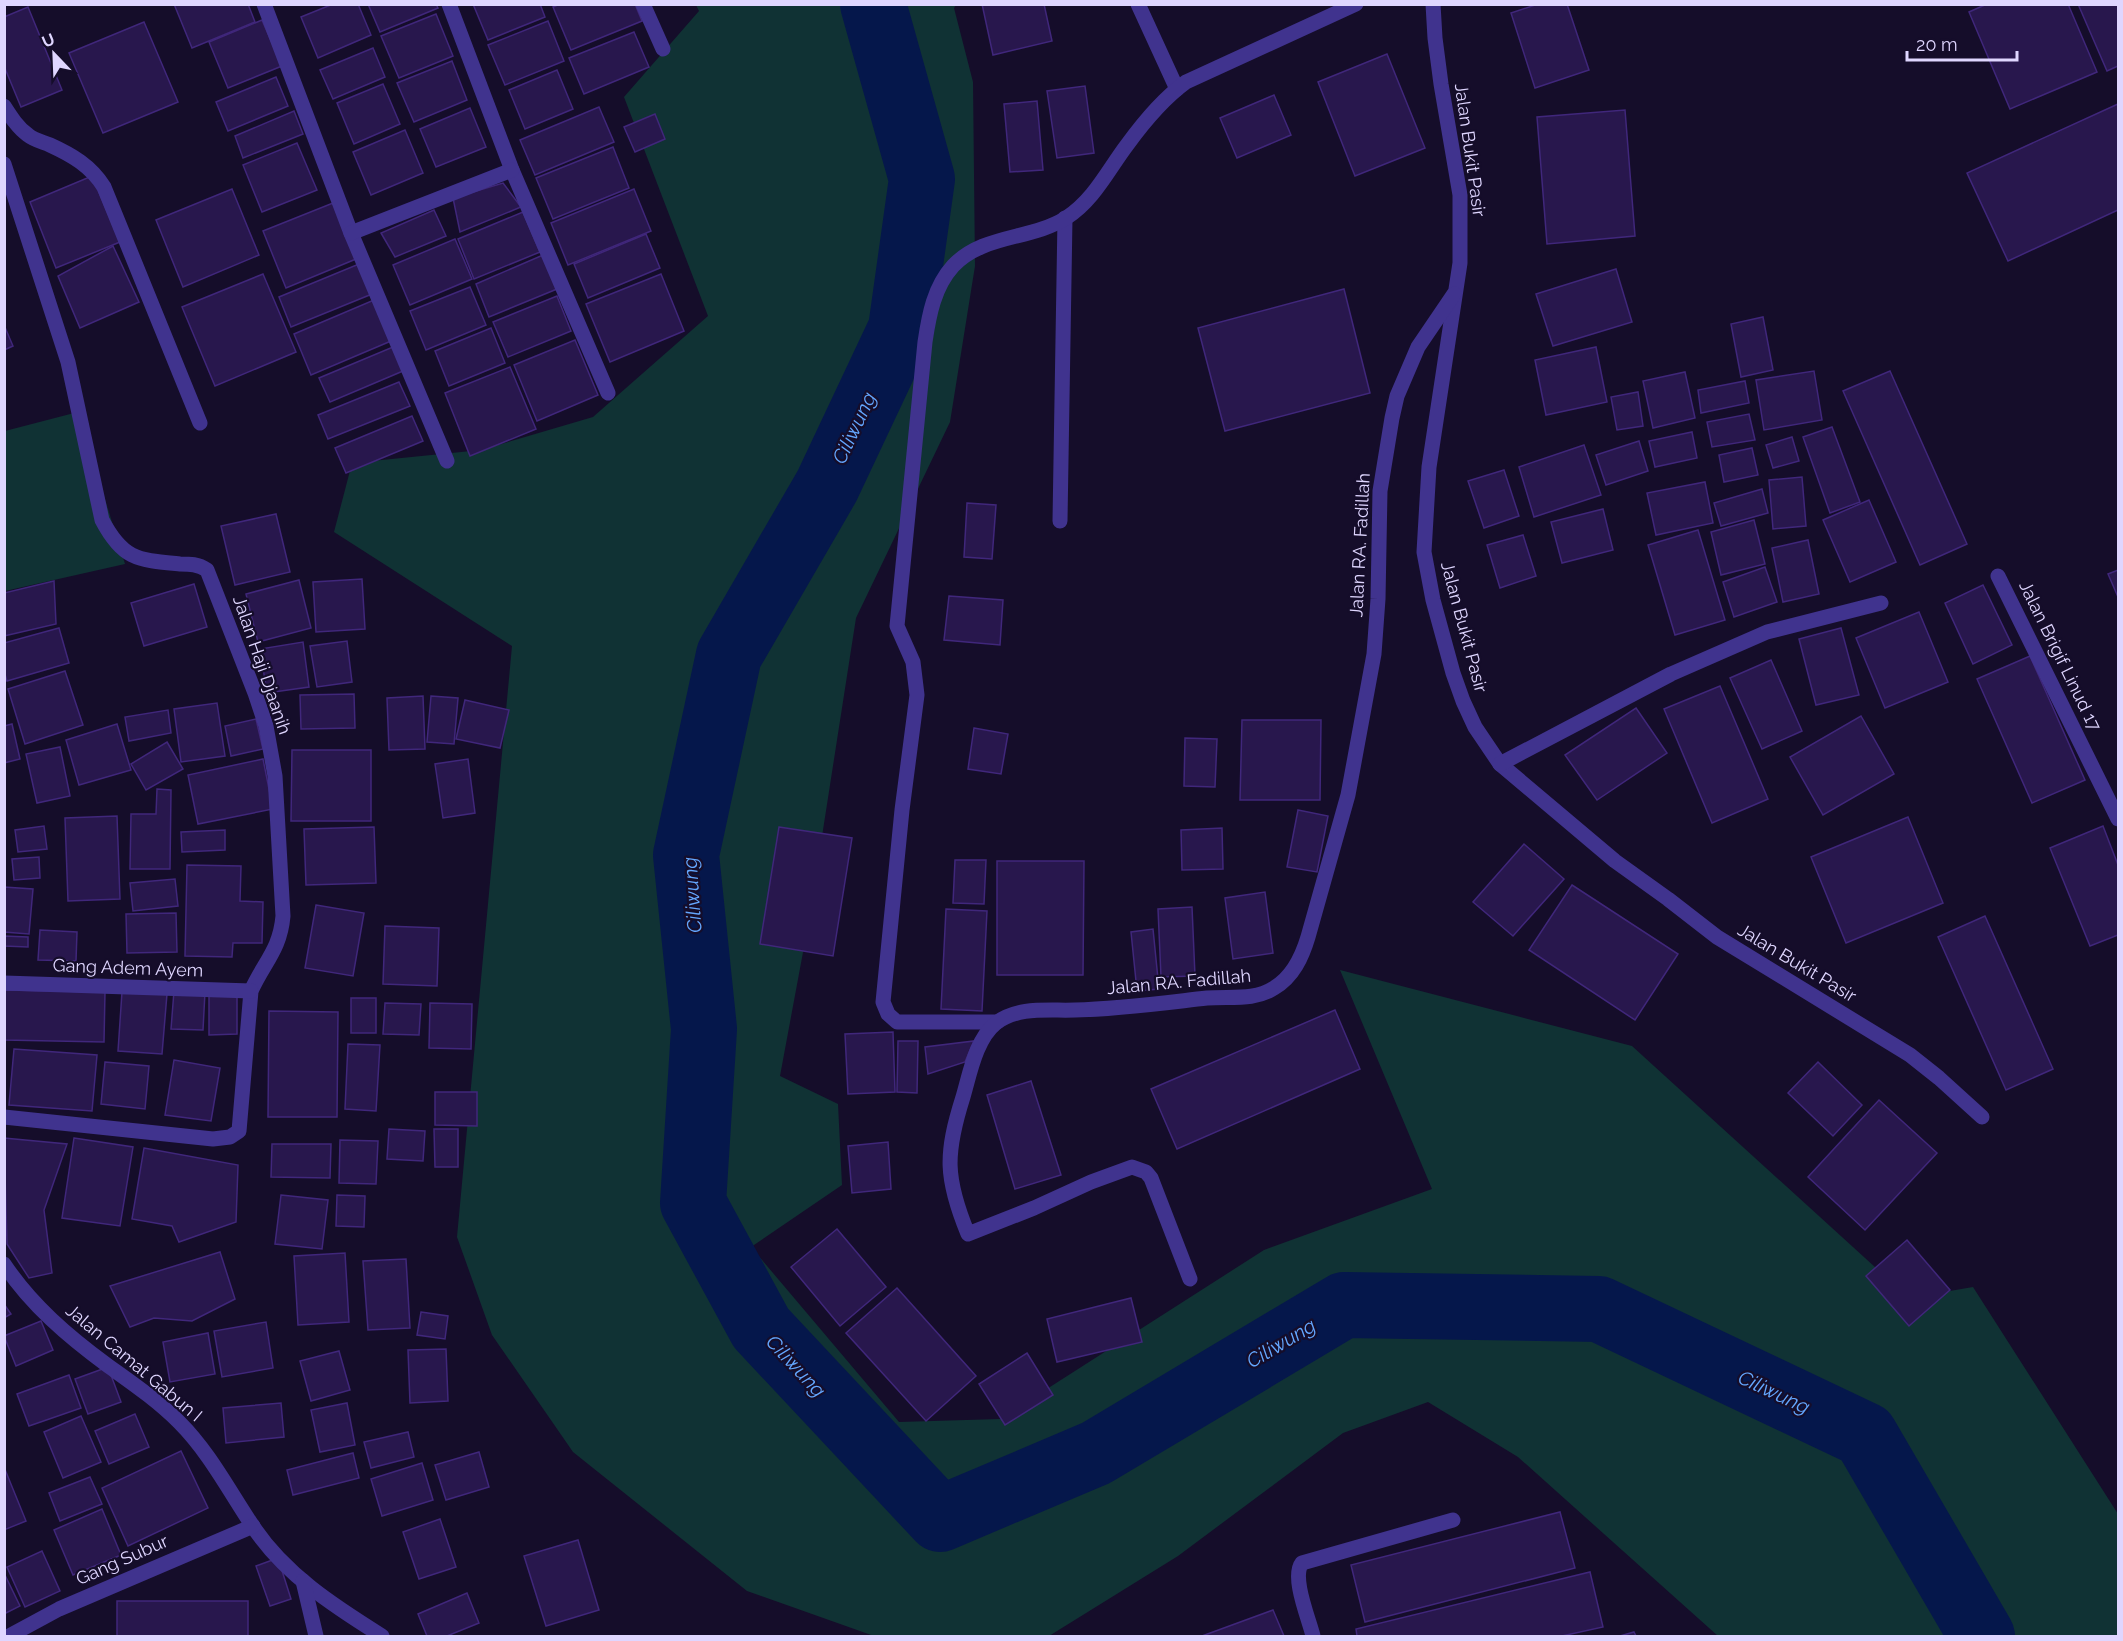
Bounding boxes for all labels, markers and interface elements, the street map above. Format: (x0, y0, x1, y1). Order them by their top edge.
north arrow (24, 24, 84, 84)
scale bar (1907, 24, 2016, 62)
text: U (39, 30, 58, 52)
text: 20 m (1916, 34, 1958, 55)
street label: Jalan Bukit Pasir (1451, 82, 1490, 219)
water label: Ciliwung (827, 388, 881, 468)
street label: Jalan RA. Fadillah (1345, 472, 1374, 618)
street label: Jalan Bukit Pasir (1437, 559, 1492, 695)
street label: Jalan Brigif Linud 17 (2015, 577, 2106, 734)
street label: Jalan Haji Djaanih (229, 593, 296, 737)
water label: Ciliwung (677, 856, 707, 934)
street label: Jalan Bukit Pasir (1734, 919, 1861, 1007)
street label: Gang Adem Ayem (52, 954, 204, 981)
street label: Jalan RA. Fadillah (1106, 965, 1252, 998)
street label: Jalan Camat Gabun I (62, 1300, 207, 1426)
water label: Ciliwung (1242, 1313, 1320, 1373)
water label: Ciliwung (761, 1330, 831, 1402)
water label: Ciliwung (1734, 1365, 1814, 1419)
street label: Gang Subur (72, 1530, 172, 1589)

